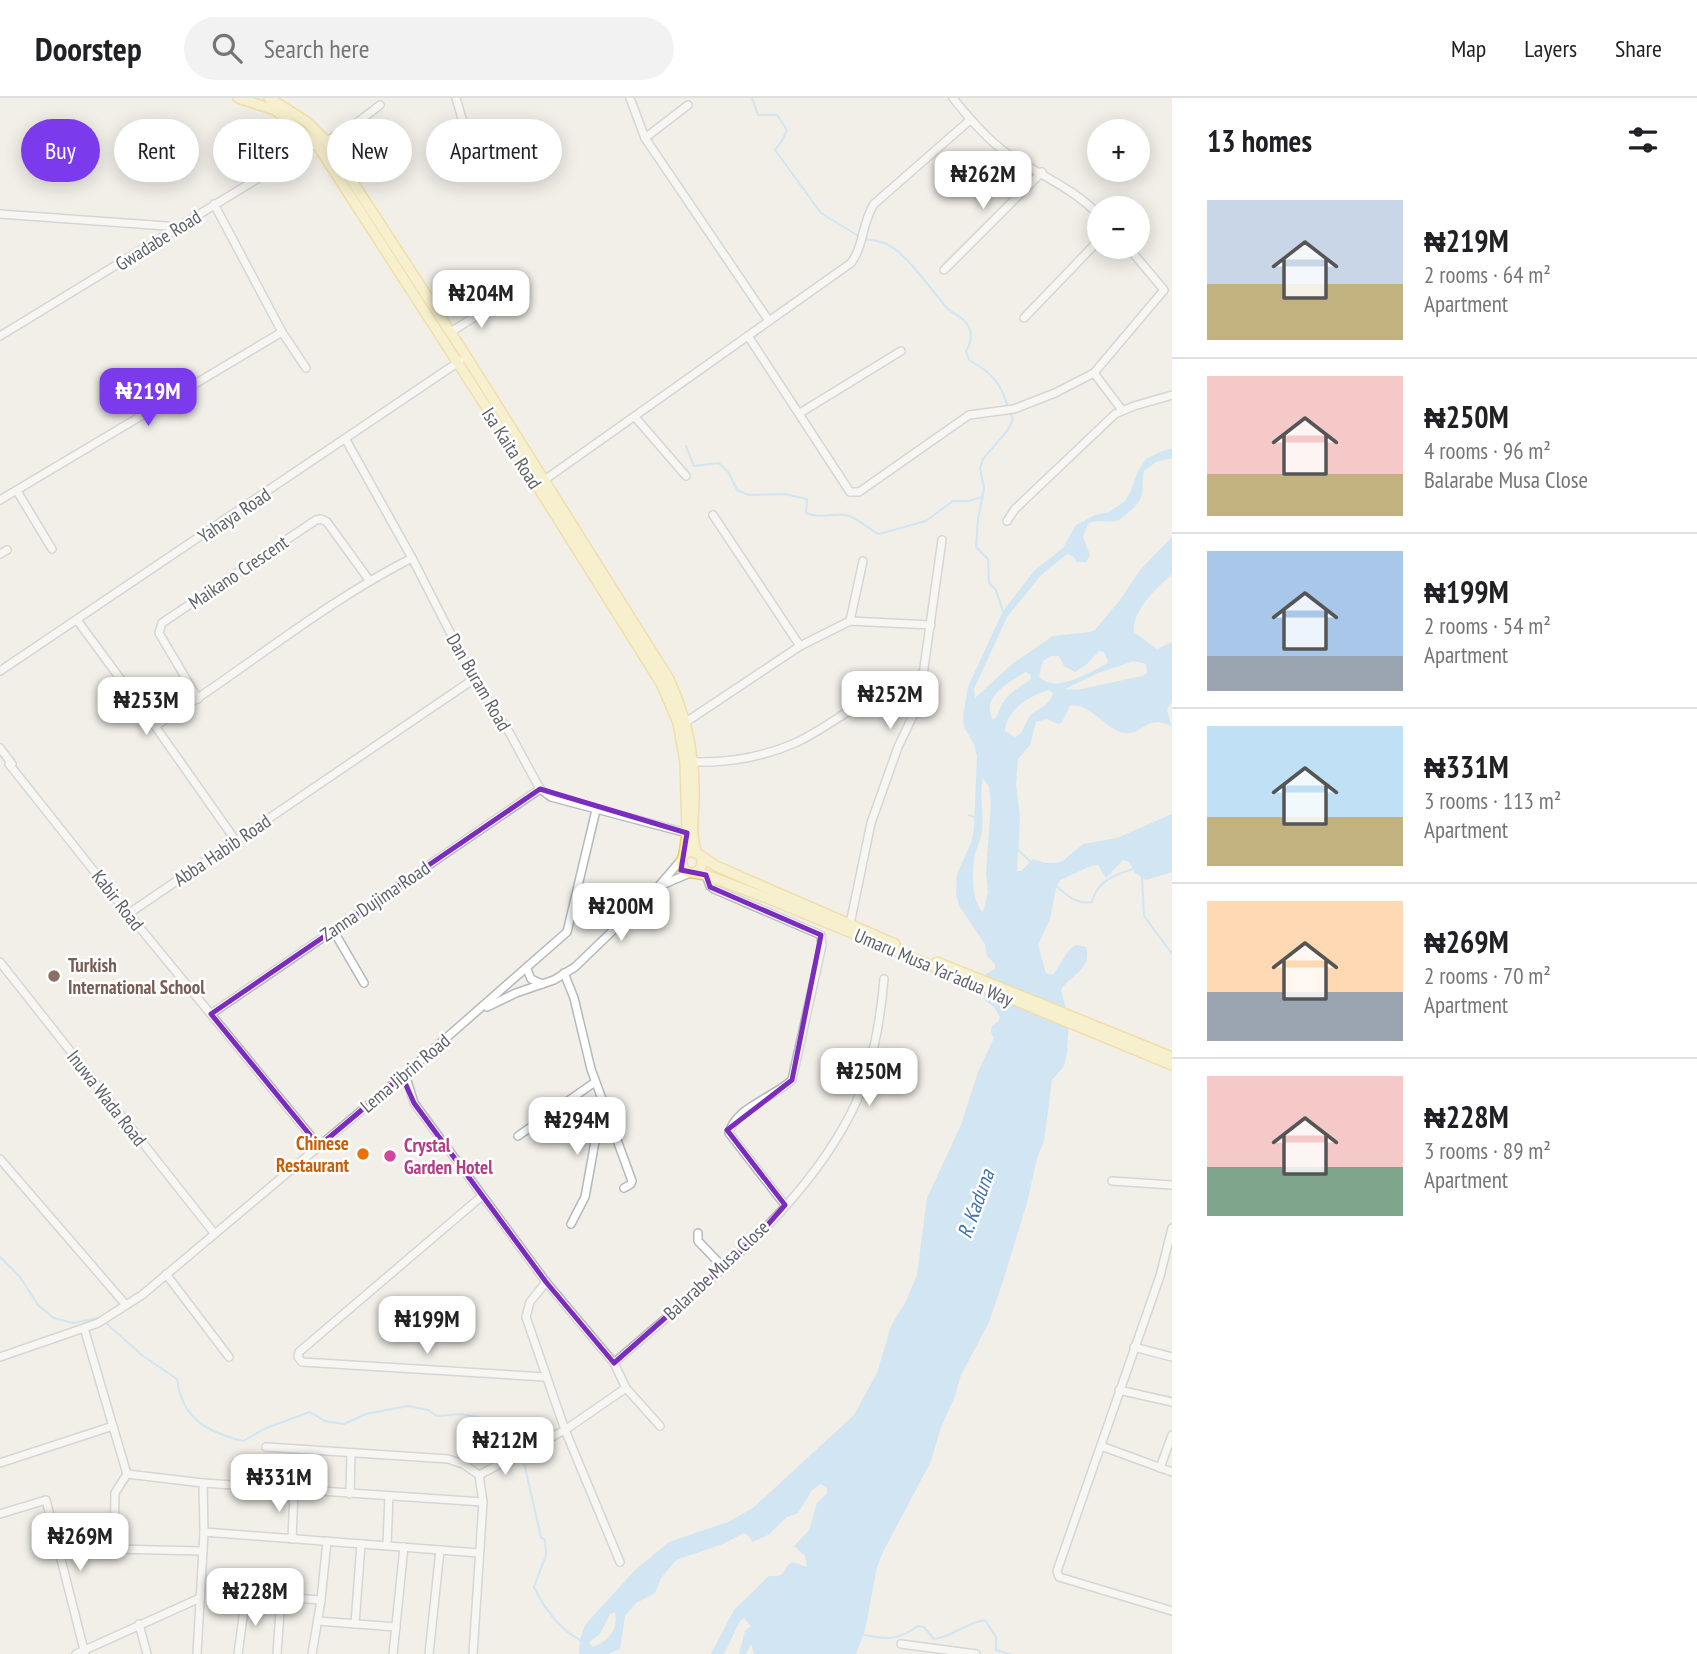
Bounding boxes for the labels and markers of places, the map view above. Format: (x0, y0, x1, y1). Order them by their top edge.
pin: ₦262M (934, 152, 1032, 211)
pin: ₦204M (432, 271, 530, 330)
pin: ₦219M (99, 368, 197, 428)
pin: ₦252M (841, 672, 939, 731)
pin: ₦253M (97, 678, 195, 737)
pin: ₦200M (572, 884, 670, 943)
place label: Turkish International School (68, 953, 205, 999)
marker: Turkish International School (46, 968, 62, 984)
pin: ₦250M (820, 1048, 918, 1108)
pin: ₦294M (528, 1098, 626, 1157)
place label: Chinese Restaurant (276, 1131, 349, 1177)
place label: Crystal Garden Hotel (404, 1133, 493, 1179)
marker: Chinese Restaurant (355, 1146, 371, 1162)
marker: Crystal Garden Hotel (382, 1148, 398, 1164)
pin: ₦199M (378, 1296, 476, 1356)
pin: ₦212M (456, 1418, 554, 1477)
pin: ₦331M (230, 1454, 328, 1514)
pin: ₦269M (31, 1514, 129, 1573)
pin: ₦228M (206, 1568, 304, 1628)

